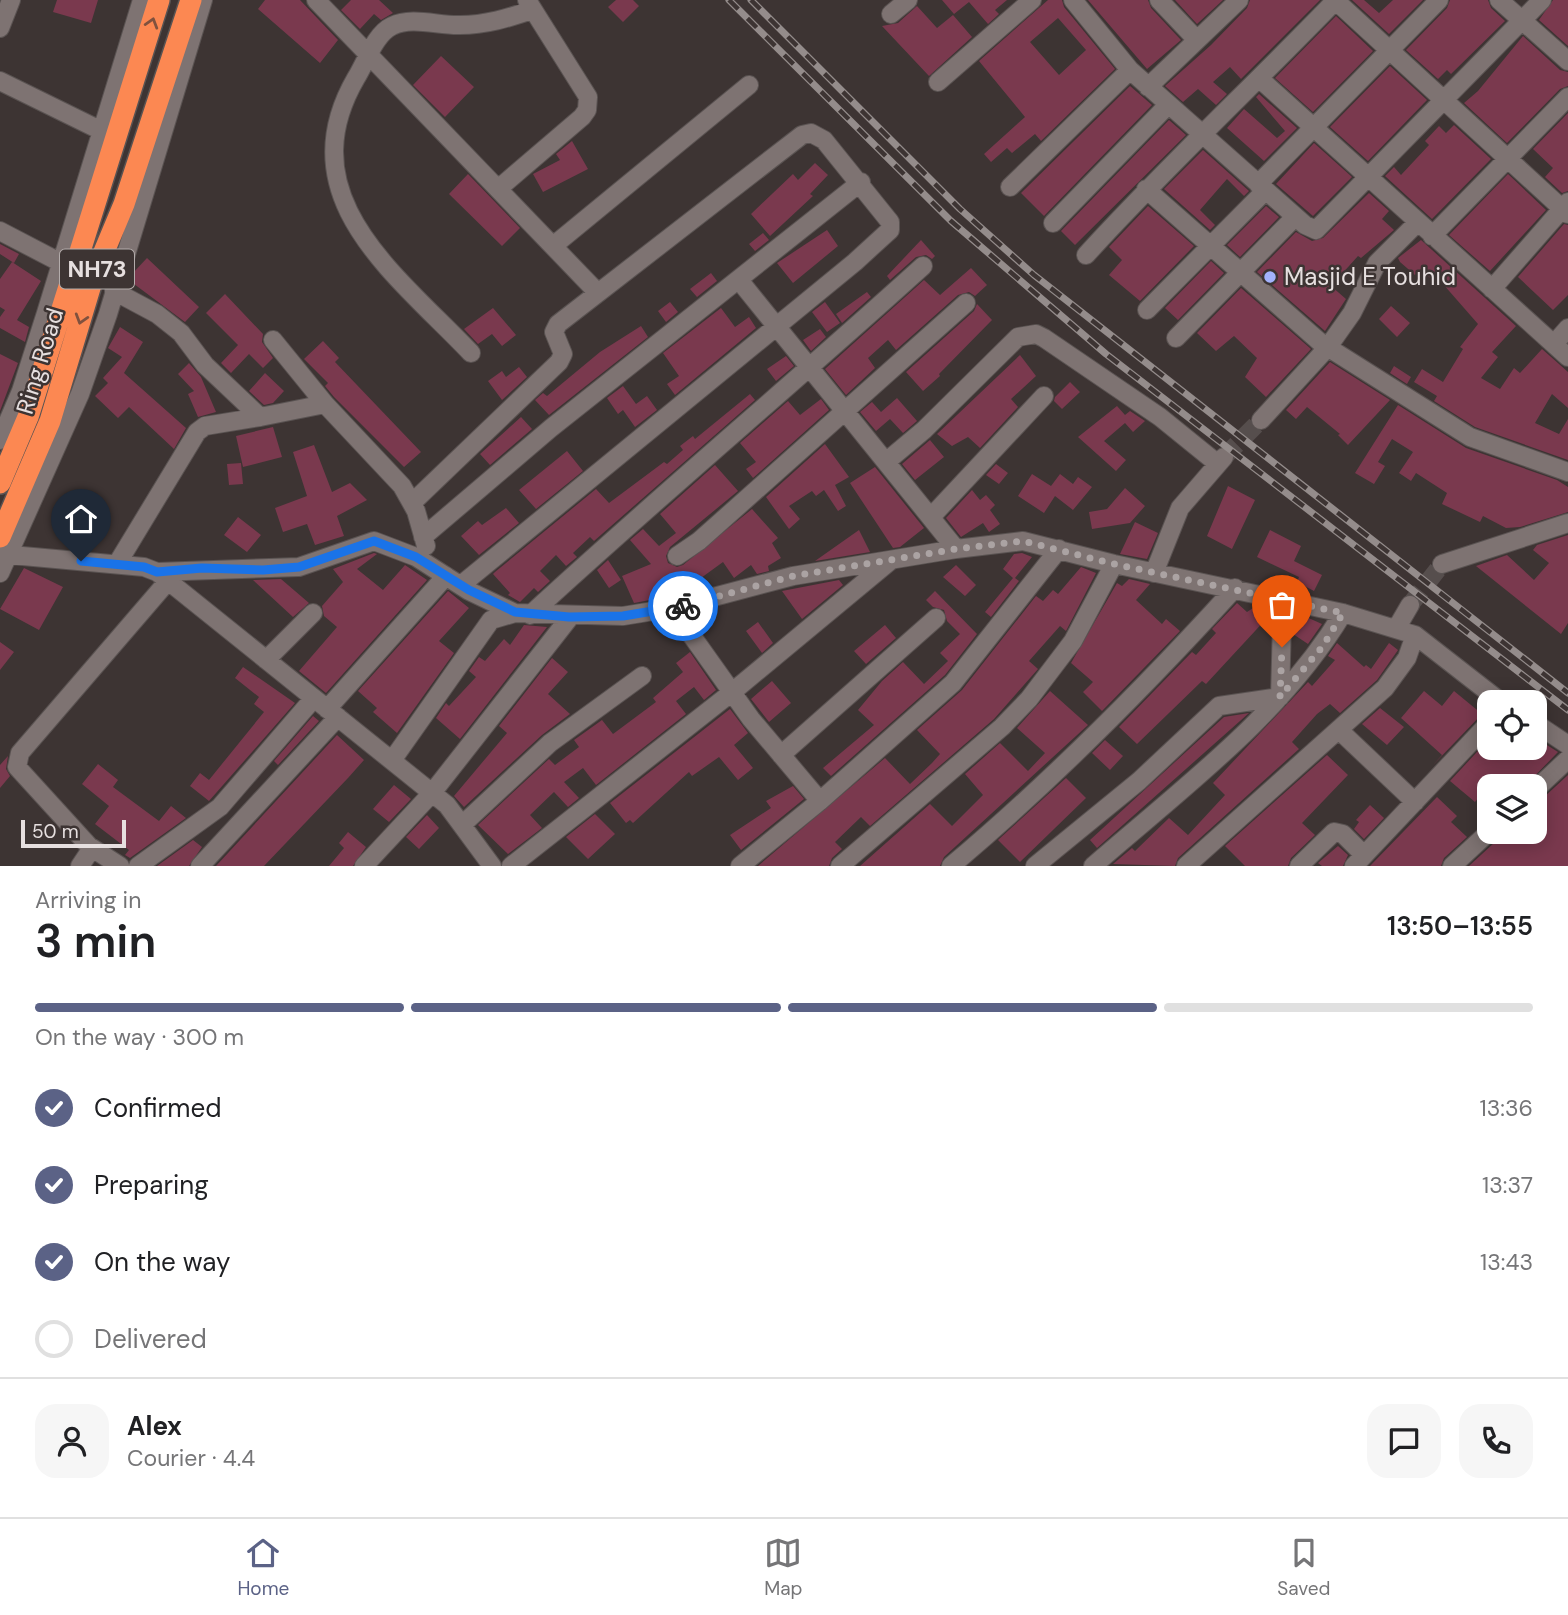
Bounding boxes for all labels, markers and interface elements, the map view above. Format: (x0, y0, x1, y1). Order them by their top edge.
one-way arrow (143, 18, 158, 30)
road number: NH73 (60, 250, 134, 288)
place label: Masjid E Touhid (1284, 261, 1456, 292)
marker: Masjid E Touhid (1262, 269, 1278, 285)
street label: Ring Road (9, 304, 70, 418)
one-way arrow (74, 313, 89, 325)
pin (51, 489, 111, 561)
icon: home (62, 500, 100, 538)
courier (648, 571, 718, 641)
pin (1252, 575, 1312, 647)
icon: bag (1263, 586, 1301, 624)
icon: bike (664, 587, 702, 625)
map controls (1477, 690, 1547, 844)
button: locate (1477, 690, 1547, 760)
button: layers (1477, 774, 1547, 844)
scale bar (21, 817, 126, 849)
text: 50 m (32, 819, 79, 844)
text: Arriving in (35, 885, 141, 915)
text: 13:50–13:55 (1387, 909, 1533, 943)
text: 3 min (35, 911, 156, 971)
text: On the way · 300 m (35, 1022, 244, 1052)
icon: check (35, 1089, 73, 1127)
text: Confirmed (94, 1091, 221, 1125)
text: 13:36 (1480, 1093, 1533, 1123)
icon: check (35, 1166, 73, 1204)
text: Preparing (94, 1168, 209, 1202)
text: 13:37 (1482, 1170, 1533, 1200)
icon: check (35, 1243, 73, 1281)
text: On the way (94, 1245, 230, 1279)
text: 13:43 (1480, 1247, 1533, 1277)
text: Delivered (94, 1322, 207, 1356)
button: person (35, 1404, 109, 1478)
button: chat (1367, 1404, 1441, 1478)
button: phone (1459, 1404, 1533, 1478)
text: Alex (127, 1409, 182, 1443)
text: Courier · 4.4 (127, 1443, 255, 1473)
tab: Home (237, 1534, 289, 1601)
tab: Map (764, 1534, 802, 1601)
tab: Saved (1277, 1534, 1331, 1601)

